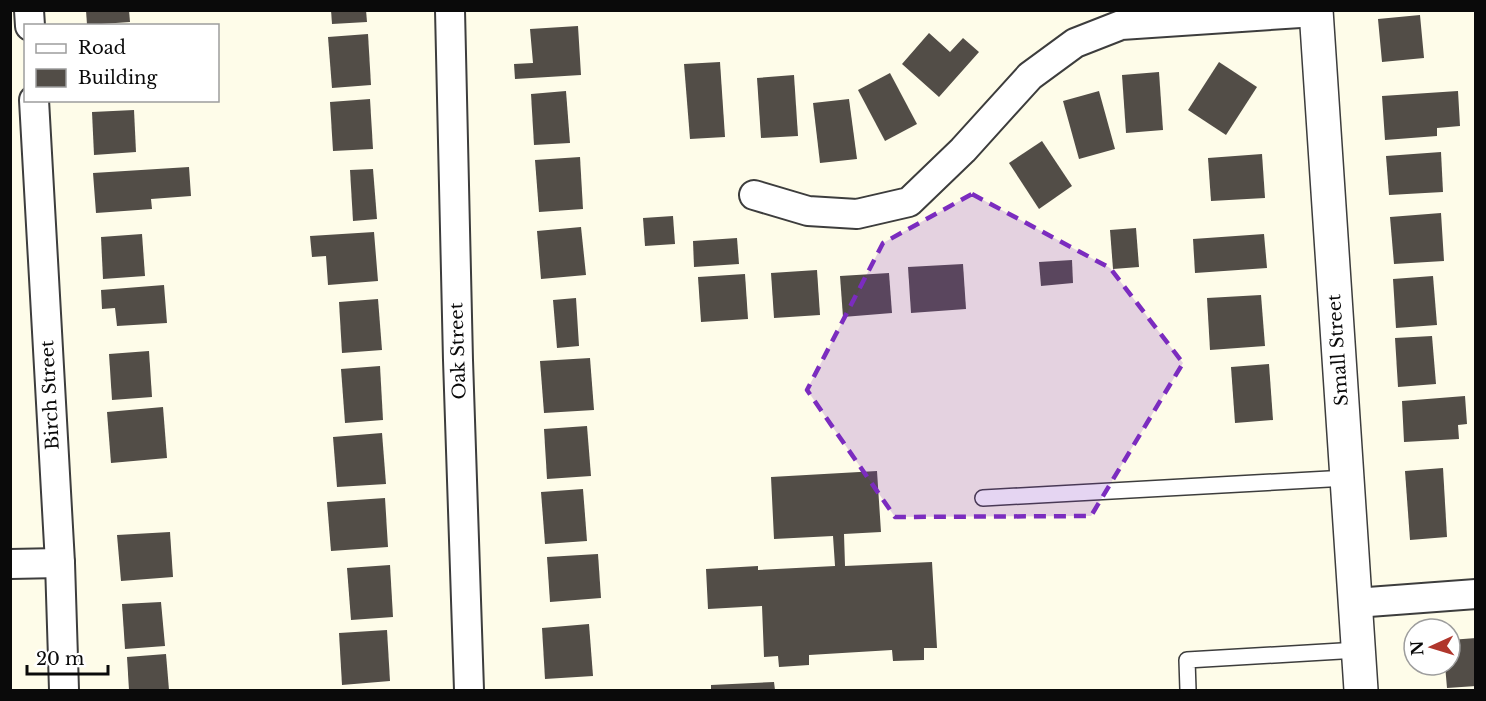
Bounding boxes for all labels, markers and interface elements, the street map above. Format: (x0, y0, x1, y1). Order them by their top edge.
legend (24, 24, 219, 102)
text: Road (78, 37, 126, 59)
text: Building (78, 67, 157, 89)
street label: Small Street (1323, 293, 1353, 407)
street label: Oak Street (445, 302, 471, 400)
street label: Birch Street (36, 339, 64, 450)
north arrow (1402, 617, 1462, 677)
scale bar (27, 638, 108, 676)
text: N (1407, 640, 1428, 656)
text: 20 m (36, 648, 84, 670)

